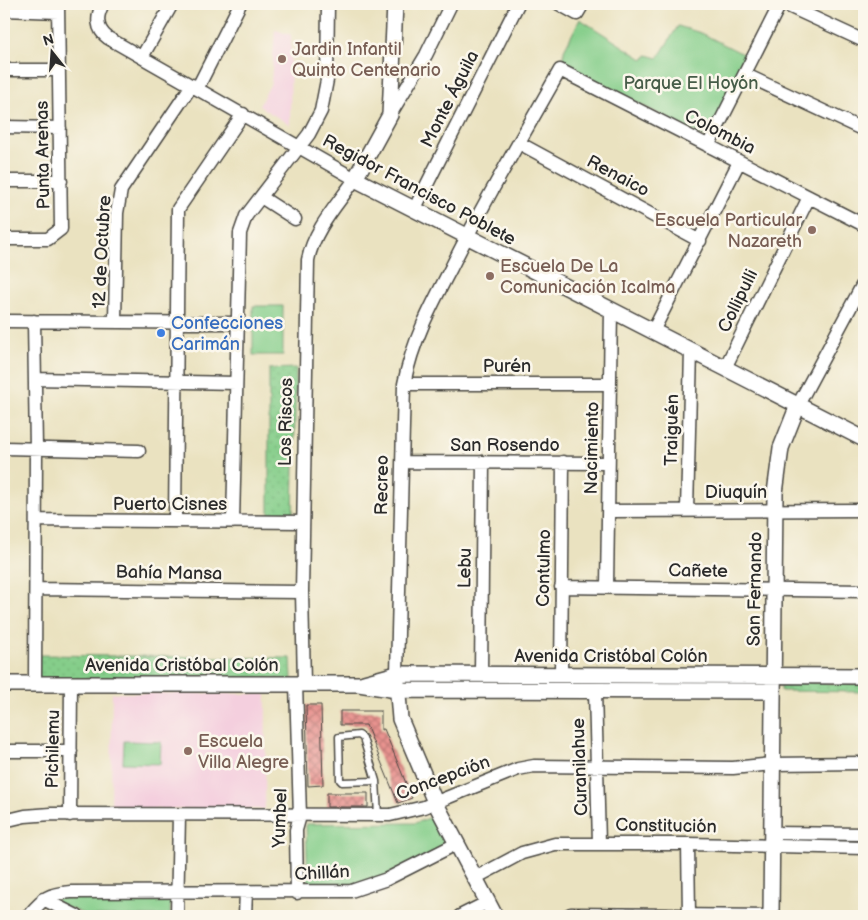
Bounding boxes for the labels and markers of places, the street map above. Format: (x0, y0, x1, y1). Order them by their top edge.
place label: Jardin Infantil Quinto Centenario (292, 39, 441, 81)
marker: Jardin Infantil Quinto Centenario (276, 53, 288, 65)
place label: Escuela Particular Nazareth (655, 210, 802, 252)
marker: Escuela Particular Nazareth (806, 224, 818, 236)
place label: Escuela De La Comunicación Icalma (500, 256, 675, 298)
marker: Escuela De La Comunicación Icalma (484, 270, 496, 282)
place label: Confecciones Carimán (171, 313, 283, 355)
marker: Confecciones Carimán (155, 327, 167, 339)
place label: Escuela Villa Alegre (198, 731, 289, 773)
marker: Escuela Villa Alegre (182, 745, 194, 757)

